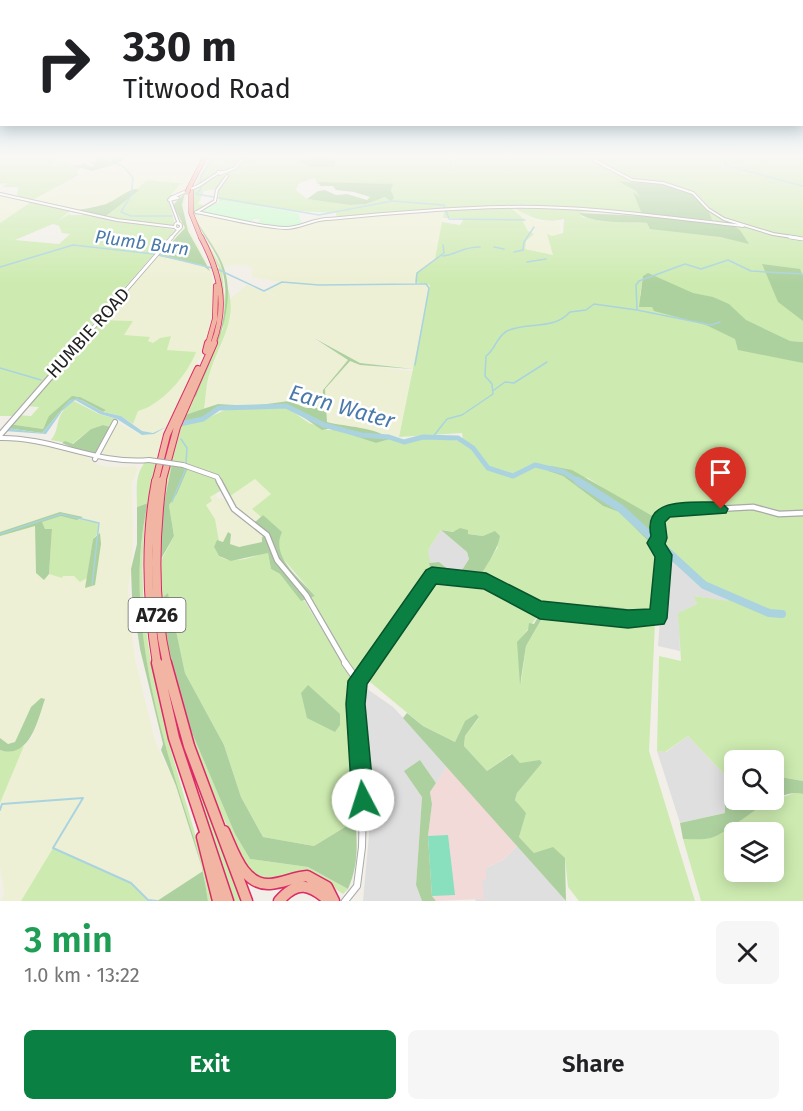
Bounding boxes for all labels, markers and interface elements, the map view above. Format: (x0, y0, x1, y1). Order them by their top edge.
text: 330 m (123, 22, 237, 72)
icon: right (24, 24, 102, 102)
text: Titwood Road (123, 73, 291, 105)
water label: Plumb Burn (94, 226, 190, 260)
street label: HUMBIE ROAD (42, 283, 134, 383)
water label: Earn Water (286, 379, 398, 435)
pin (695, 447, 746, 509)
icon: arrive (704, 456, 737, 489)
road number: A726 (128, 598, 186, 632)
map controls (724, 750, 784, 882)
button: search (724, 750, 784, 810)
position arrow (331, 768, 395, 832)
button: layers (724, 822, 784, 882)
text: 3 min (24, 918, 113, 962)
button: close (716, 921, 779, 984)
text: 1.0 km · 13:22 (24, 963, 140, 987)
button: Exit (24, 1030, 396, 1099)
button: Share (408, 1030, 779, 1099)

